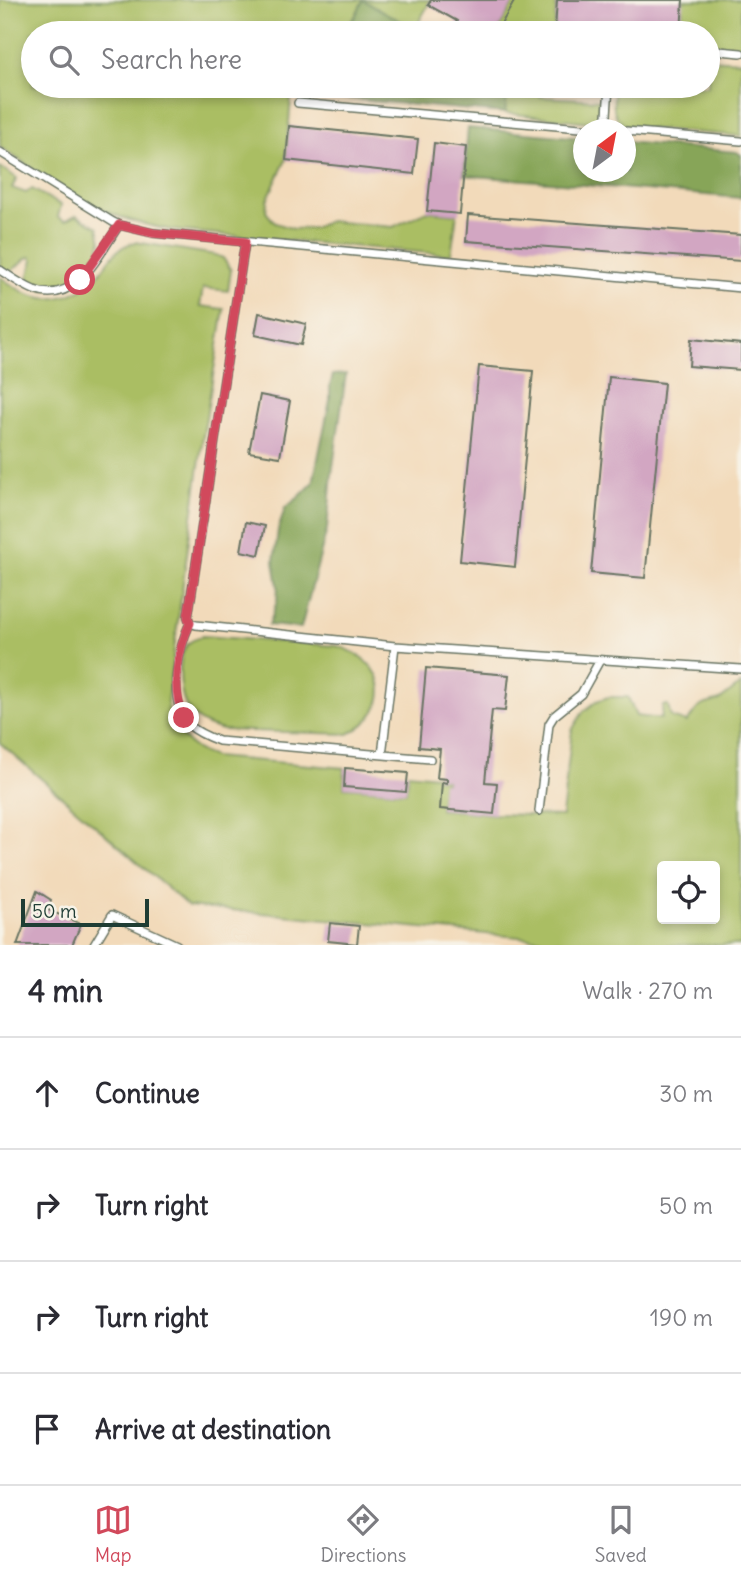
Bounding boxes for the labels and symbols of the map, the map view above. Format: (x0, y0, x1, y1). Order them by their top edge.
north arrow (573, 119, 636, 182)
route start (64, 264, 95, 295)
route end (168, 702, 199, 733)
scale bar (21, 896, 149, 928)

